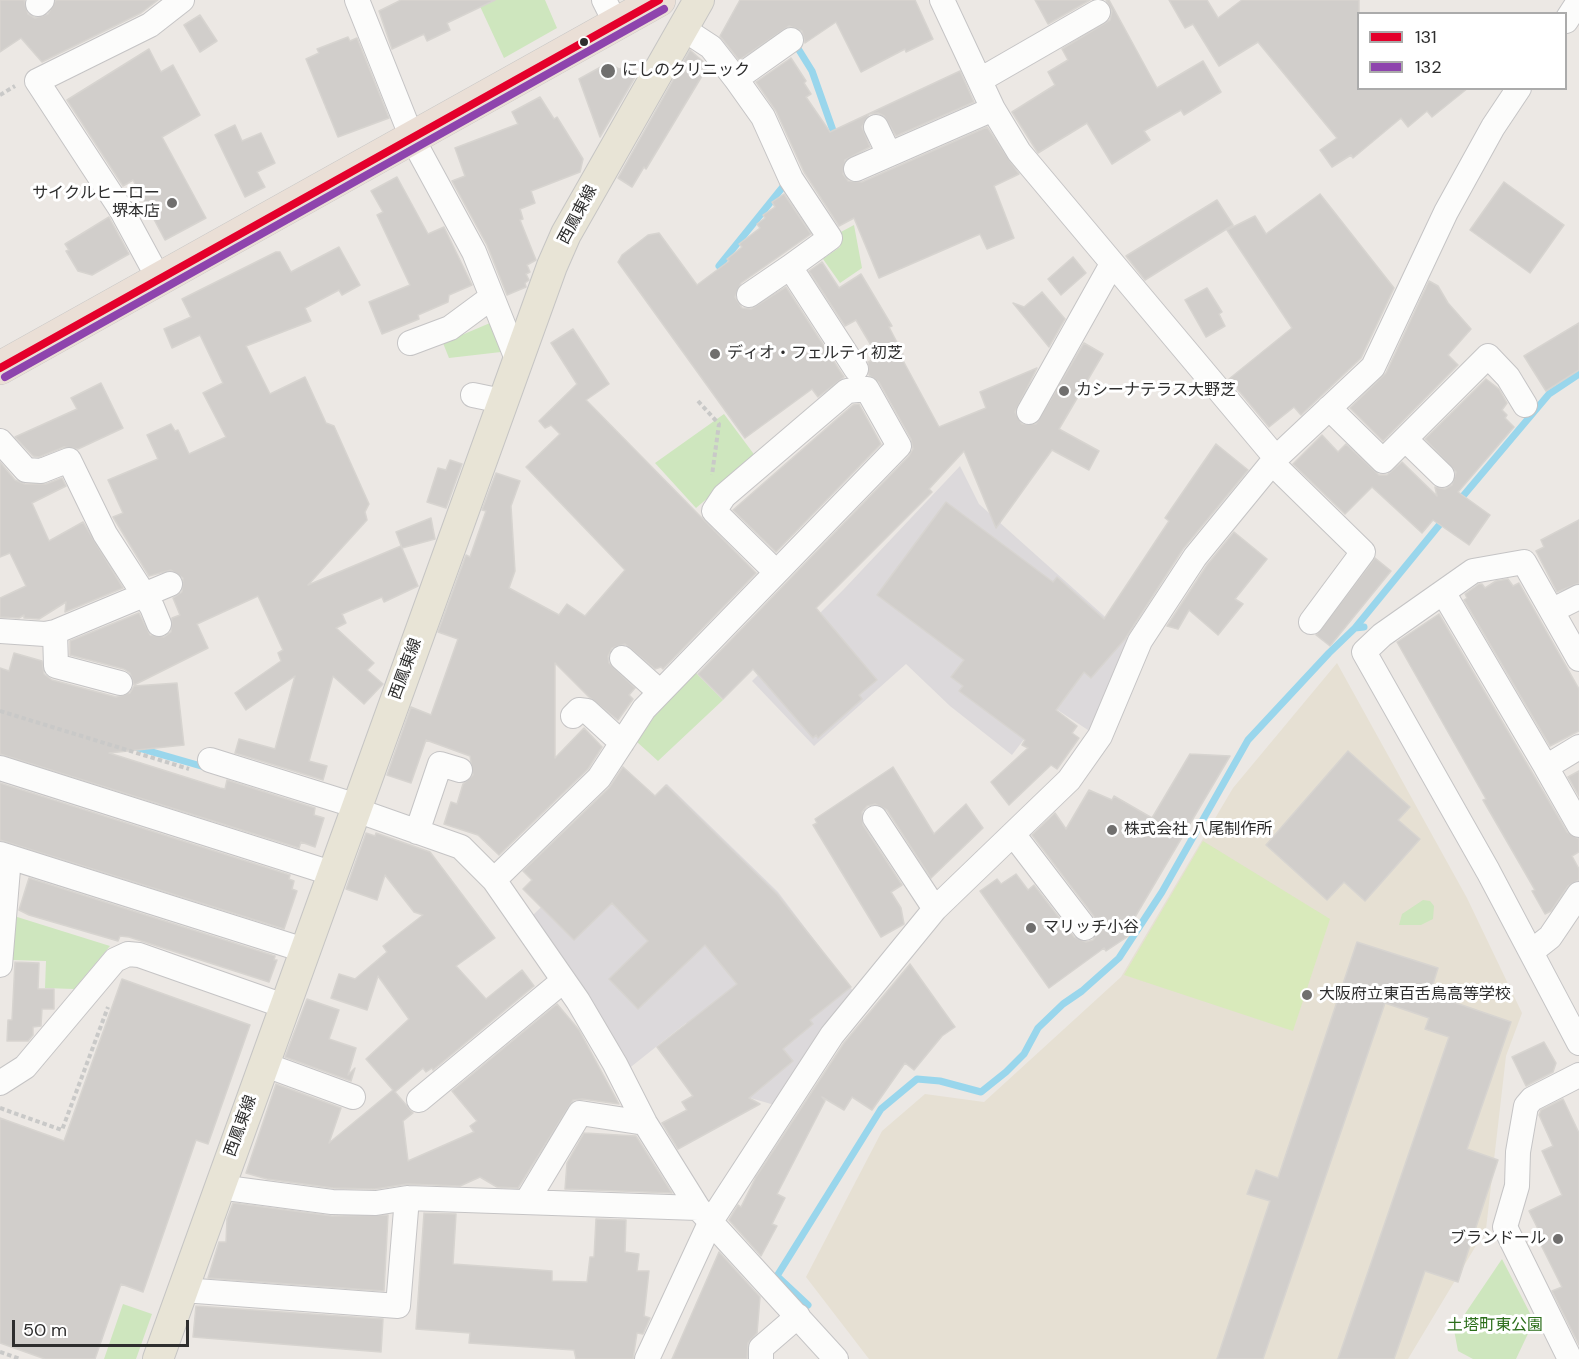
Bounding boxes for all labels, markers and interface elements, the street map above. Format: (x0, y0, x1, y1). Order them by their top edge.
legend (1357, 12, 1567, 90)
text: 131 (1415, 25, 1437, 49)
unlabelled marker (578, 36, 590, 48)
text: 132 (1415, 55, 1442, 79)
place label: にしのクリニック (622, 61, 750, 81)
marker: にしのクリニック (599, 62, 617, 80)
street label: 西鳳東線 (555, 182, 601, 248)
place label: サイクルヒーロー 堺本店 (32, 184, 160, 222)
marker: サイクルヒーロー 堺本店 (165, 196, 179, 210)
place label: ディオ・フェルティ初芝 (727, 344, 903, 364)
marker: ディオ・フェルティ初芝 (708, 347, 722, 361)
place label: カシーナテラス大野芝 (1076, 381, 1236, 401)
marker: カシーナテラス大野芝 (1057, 384, 1071, 398)
street label: 西鳳東線 (386, 636, 426, 702)
place label: 株式会社 八尾制作所 (1124, 820, 1272, 840)
marker: 株式会社 八尾制作所 (1105, 823, 1119, 837)
place label: マリッチ小谷 (1043, 918, 1139, 938)
marker: マリッチ小谷 (1024, 921, 1038, 935)
place label: 大阪府立東百舌鳥高等学校 (1319, 985, 1511, 1005)
marker: 大阪府立東百舌鳥高等学校 (1300, 988, 1314, 1002)
street label: 西鳳東線 (221, 1093, 261, 1159)
place label: ブランドール (1450, 1229, 1546, 1249)
marker: ブランドール (1551, 1232, 1565, 1246)
scale bar (15, 1308, 192, 1346)
park label: 土塔町東公園 (1447, 1316, 1543, 1336)
text: 50 m (23, 1318, 67, 1342)

